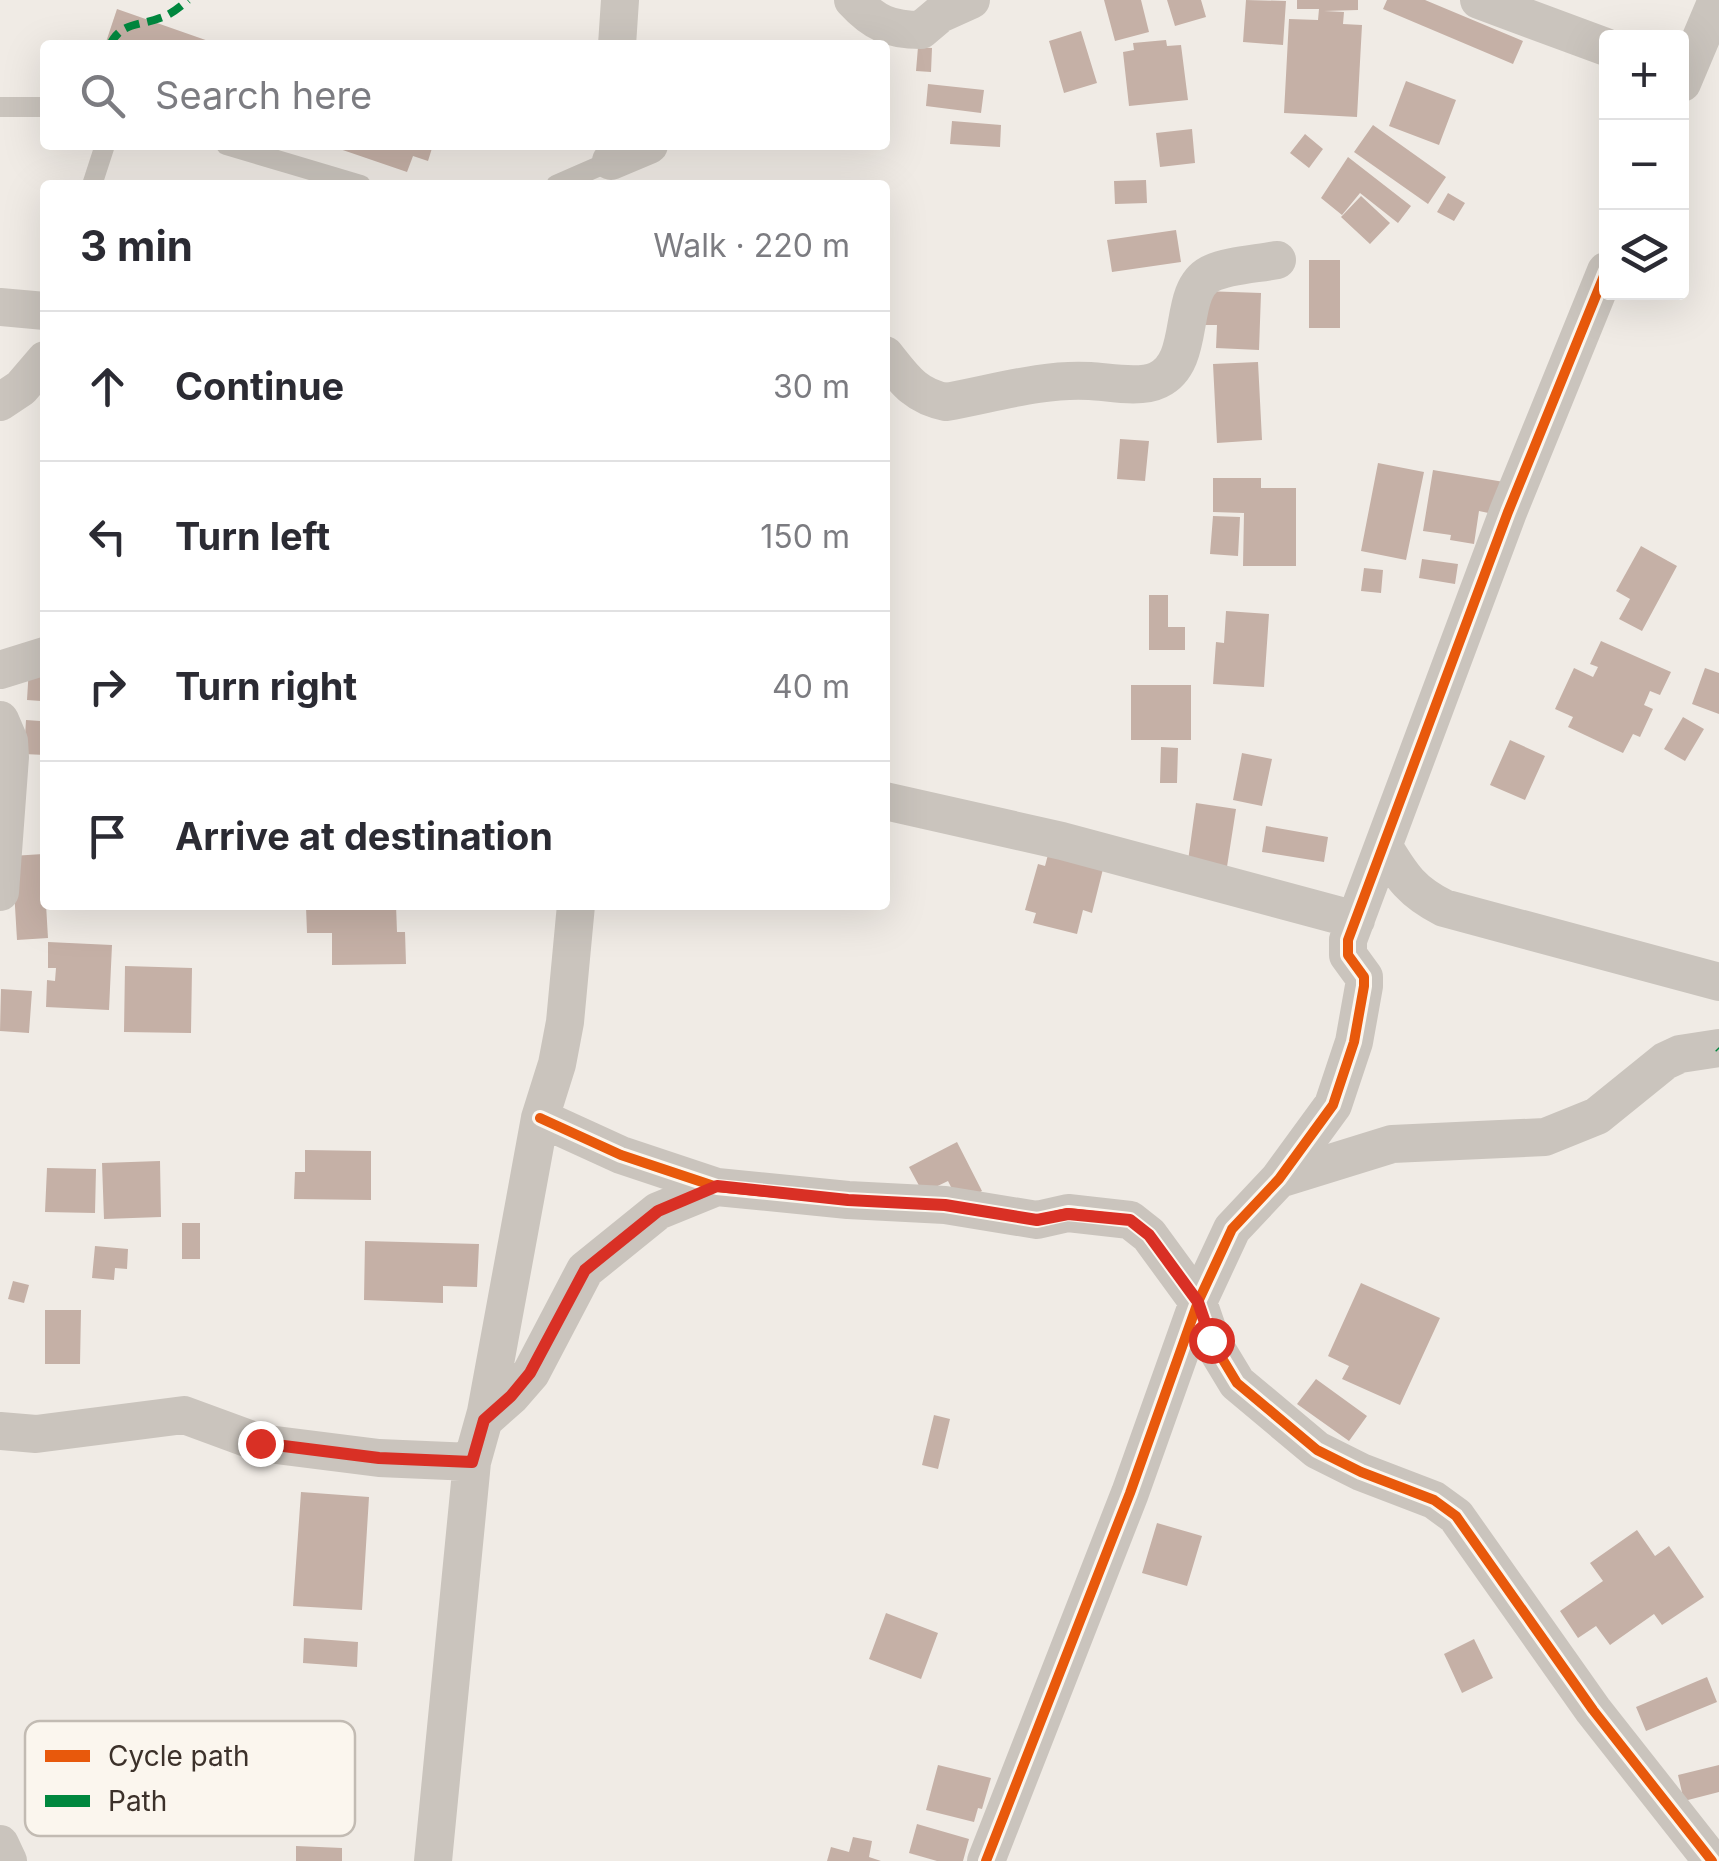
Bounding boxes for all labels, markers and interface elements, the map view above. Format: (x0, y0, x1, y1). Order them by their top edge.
map controls (1599, 30, 1689, 300)
button: + (1599, 30, 1689, 120)
search box (40, 40, 890, 150)
icon: search (75, 68, 130, 123)
text: Search here (155, 72, 372, 118)
button: − (1599, 120, 1689, 210)
button: layers (1599, 210, 1689, 300)
text: 3 min (80, 220, 193, 271)
text: Walk · 220 m (653, 226, 850, 265)
icon: ahead (80, 359, 135, 414)
text: Continue (175, 363, 344, 409)
text: 30 m (773, 367, 850, 406)
icon: left (80, 509, 135, 564)
text: Turn left (175, 513, 330, 559)
text: 150 m (760, 517, 850, 556)
icon: right (80, 659, 135, 714)
text: Turn right (175, 663, 357, 709)
text: 40 m (772, 667, 850, 706)
icon: arrive (80, 809, 135, 864)
text: Arrive at destination (175, 813, 553, 859)
route start (1189, 1318, 1235, 1364)
route end (238, 1421, 284, 1467)
legend (25, 1721, 355, 1836)
text: Cycle path (108, 1739, 249, 1773)
text: Path (108, 1784, 167, 1818)

